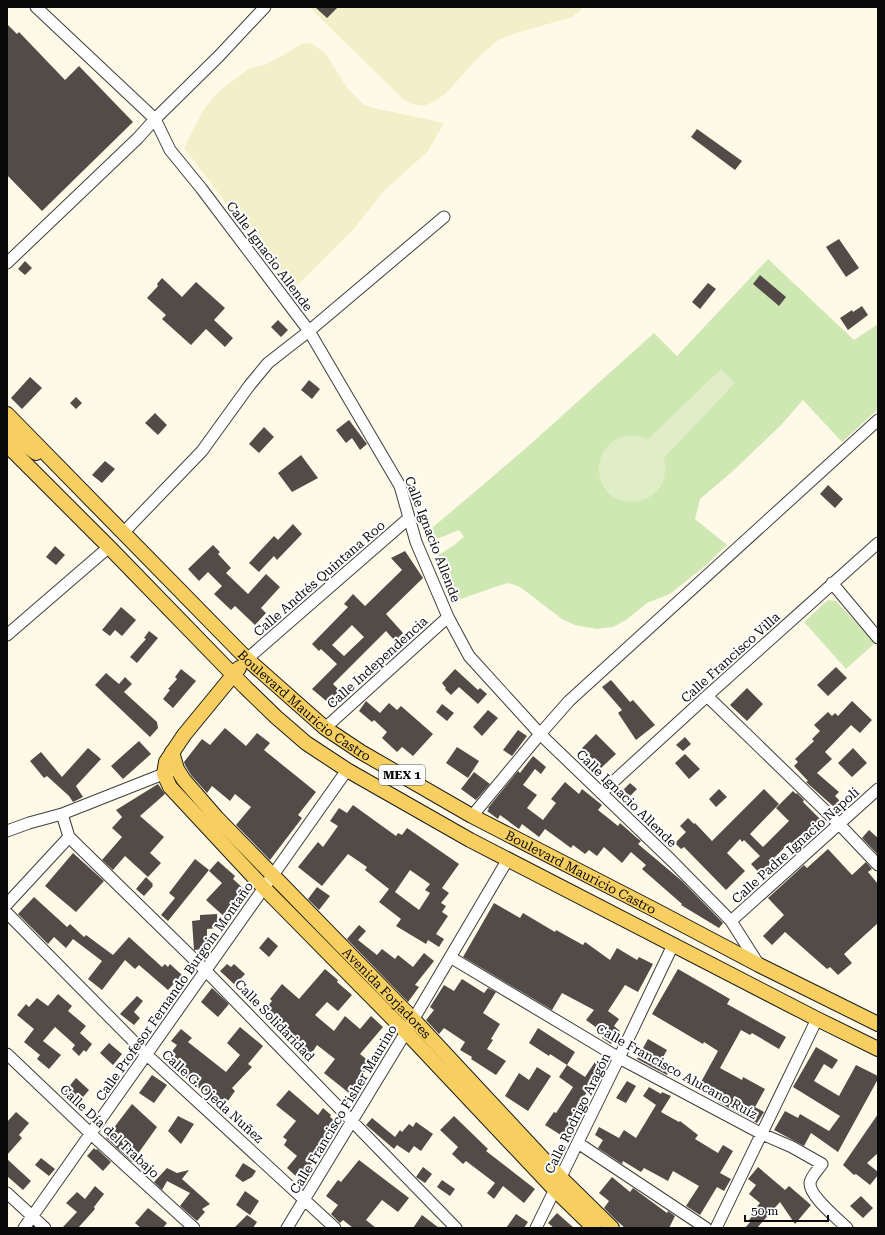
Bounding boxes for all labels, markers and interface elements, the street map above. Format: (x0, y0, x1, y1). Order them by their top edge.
street label: Calle Ignacio Allende (223, 199, 316, 314)
street label: Calle Ignacio Allende (402, 474, 463, 604)
street label: Calle Andrés Quintana Roo (251, 517, 388, 639)
street label: Calle Francisco Villa (678, 609, 783, 706)
street label: Calle Independencia (324, 613, 431, 711)
street label: Boulevard Mauricio Castro (235, 647, 373, 764)
street label: Calle Ignacio Allende (573, 747, 680, 850)
road number: MEX 1 (379, 765, 425, 785)
street label: Calle Padre Ignacio Napoli (729, 784, 862, 906)
street label: Boulevard Mauricio Castro (503, 828, 659, 917)
street label: Calle Profesor Fernando Burgoin Montaño (93, 879, 256, 1104)
street label: Avenida Forjadores (339, 945, 434, 1042)
street label: Calle Solidaridad (232, 976, 318, 1065)
street label: Calle Francisco Alucano Ruíz (594, 1021, 760, 1122)
street label: Calle Francisco Fisher Maurino (287, 1022, 400, 1197)
street label: Calle G. Ojeda Nuñez (159, 1047, 266, 1146)
street label: Calle Rodrigo Aragón (542, 1050, 614, 1176)
street label: Calle Día del Trabajo (57, 1082, 162, 1181)
scale bar (745, 1197, 828, 1223)
text: 50 m (751, 1204, 778, 1218)

